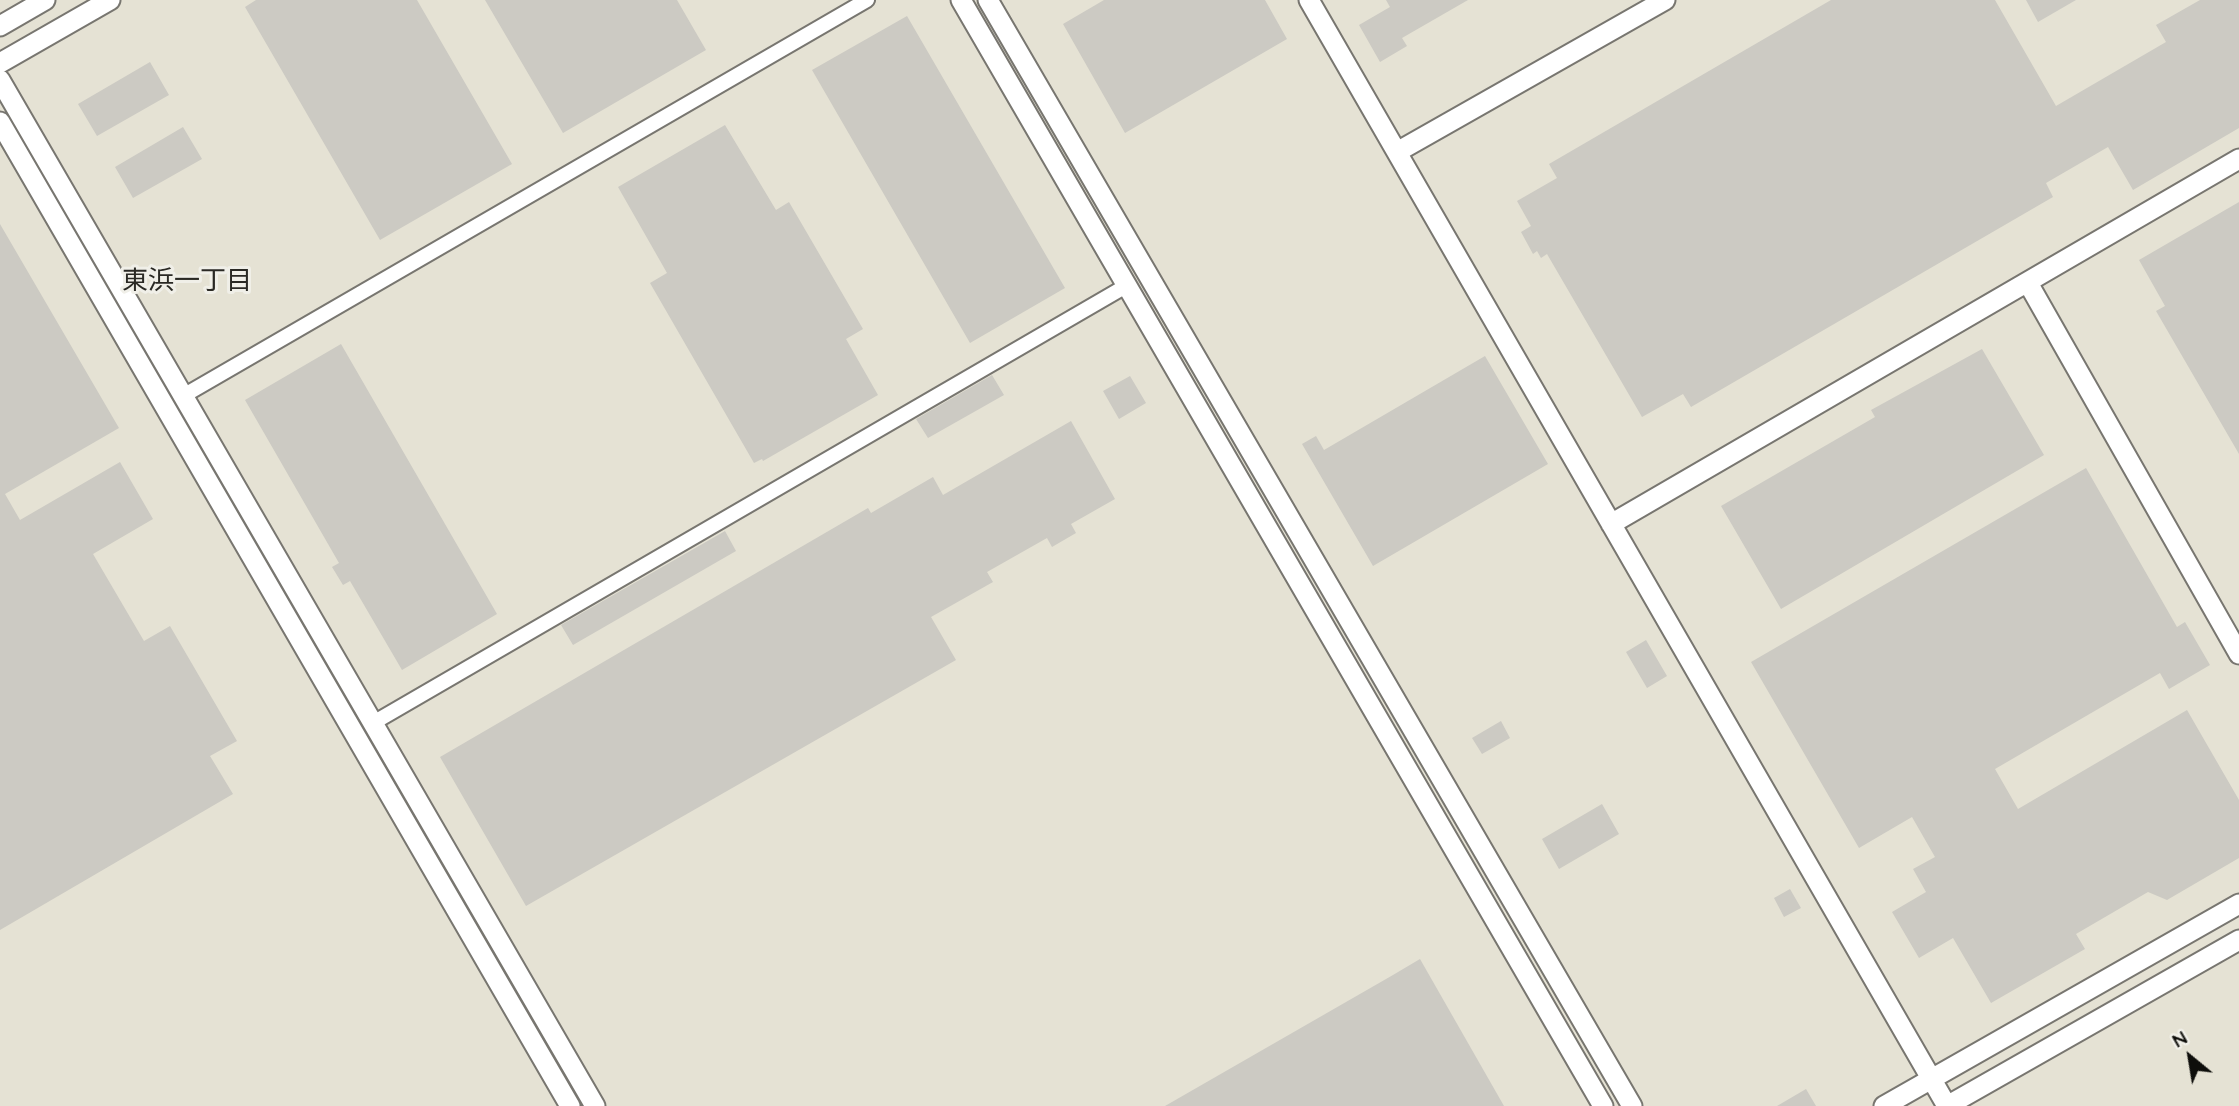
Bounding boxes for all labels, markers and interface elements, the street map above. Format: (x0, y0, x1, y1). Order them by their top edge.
district label: 東浜一丁目 (122, 265, 252, 297)
north arrow (2155, 1022, 2225, 1092)
text: N (2167, 1025, 2192, 1053)

